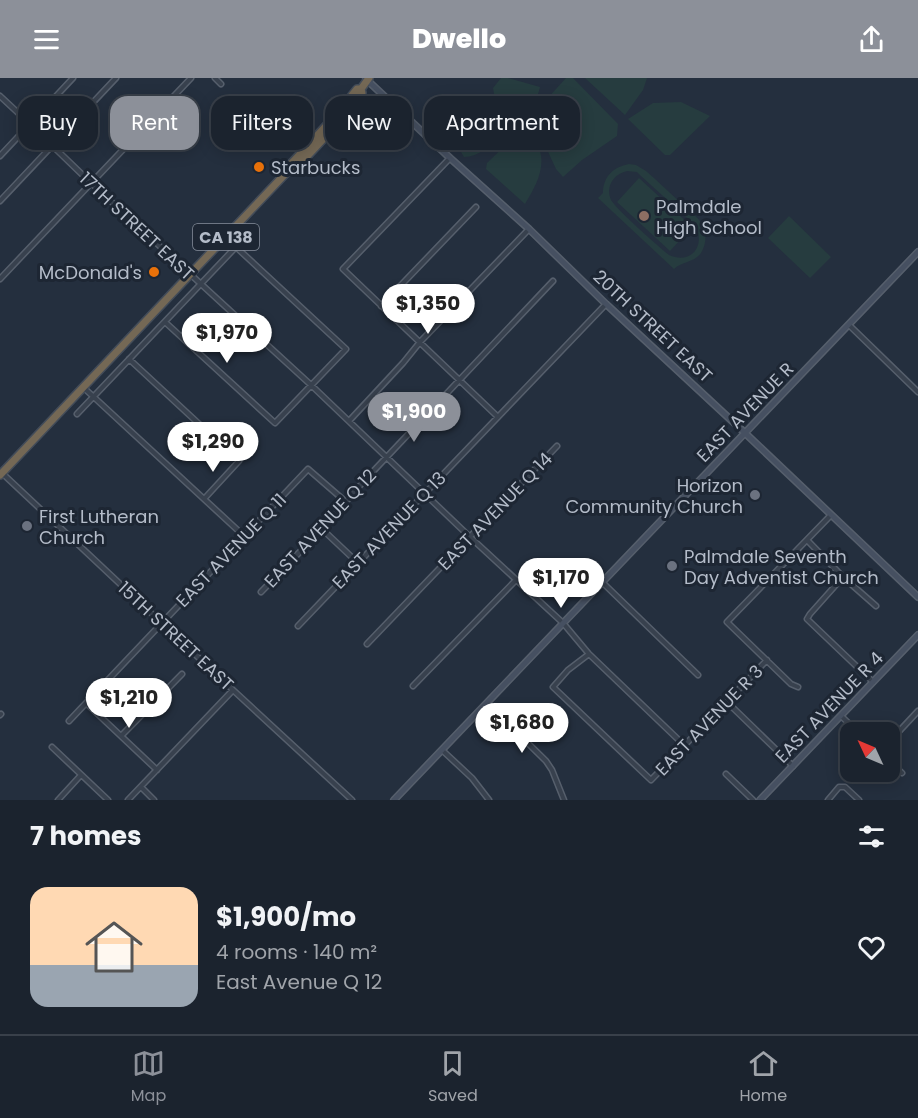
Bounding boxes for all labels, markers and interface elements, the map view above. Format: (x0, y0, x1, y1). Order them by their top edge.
text: Dwello (412, 20, 506, 57)
icon: menu (30, 23, 63, 56)
icon: share (855, 23, 888, 56)
chip: Buy (18, 96, 98, 150)
chip: Rent (110, 96, 199, 150)
chip: Filters (211, 96, 313, 150)
chip: New (325, 96, 412, 150)
chip: Apartment (424, 96, 580, 150)
place label: Starbucks (271, 155, 360, 180)
marker: Starbucks (252, 160, 266, 174)
street label: 17TH STREET EAST (74, 166, 200, 286)
place label: Palmdale High School (656, 194, 762, 240)
marker: Palmdale High School (637, 209, 651, 223)
road number: CA 138 (193, 224, 259, 250)
place label: McDonald's (39, 260, 142, 285)
street label: 20TH STREET EAST (588, 264, 718, 388)
marker: McDonald's (147, 265, 161, 279)
pin: $1,350 (379, 284, 477, 335)
text: $1,350 (396, 289, 460, 317)
pin: $1,970 (178, 313, 276, 364)
text: $1,970 (196, 318, 258, 346)
street label: EAST AVENUE R (691, 357, 799, 467)
pin: $1,900 (365, 392, 463, 443)
text: $1,900 (382, 397, 446, 425)
pin: $1,290 (164, 422, 262, 473)
text: $1,290 (181, 427, 245, 455)
street label: EAST AVENUE Q 14 (432, 447, 558, 575)
street label: EAST AVENUE Q 12 (258, 463, 382, 593)
street label: EAST AVENUE Q 13 (326, 466, 452, 594)
place label: Horizon Community Church (565, 473, 743, 519)
street label: EAST AVENUE Q 11 (170, 488, 292, 612)
marker: Horizon Community Church (748, 488, 762, 502)
place label: First Lutheran Church (39, 504, 159, 550)
marker: First Lutheran Church (20, 519, 34, 533)
place label: Palmdale Seventh Day Adventist Church (684, 544, 879, 590)
pin: $1,170 (512, 558, 610, 609)
marker: Palmdale Seventh Day Adventist Church (665, 559, 679, 573)
text: $1,170 (532, 563, 590, 591)
street label: 15TH STREET EAST (113, 576, 240, 696)
street label: EAST AVENUE R 4 (769, 646, 889, 768)
street label: EAST AVENUE R 3 (650, 659, 768, 781)
pin: $1,210 (80, 678, 178, 729)
text: $1,210 (100, 683, 158, 711)
pin: $1,680 (473, 703, 571, 754)
text: $1,680 (489, 708, 555, 736)
north arrow (840, 722, 900, 782)
map controls (840, 722, 900, 782)
text: 7 homes (30, 818, 142, 854)
icon: filters (855, 820, 888, 853)
text: $1,900/mo (216, 899, 356, 935)
icon: home (78, 911, 150, 983)
icon: heart (855, 931, 888, 964)
text: 4 rooms · 140 m² (216, 938, 377, 966)
text: East Avenue Q 12 (216, 968, 382, 996)
tab: Map (131, 1047, 166, 1108)
tab: Saved (428, 1047, 478, 1108)
tab: Home (739, 1047, 787, 1108)

